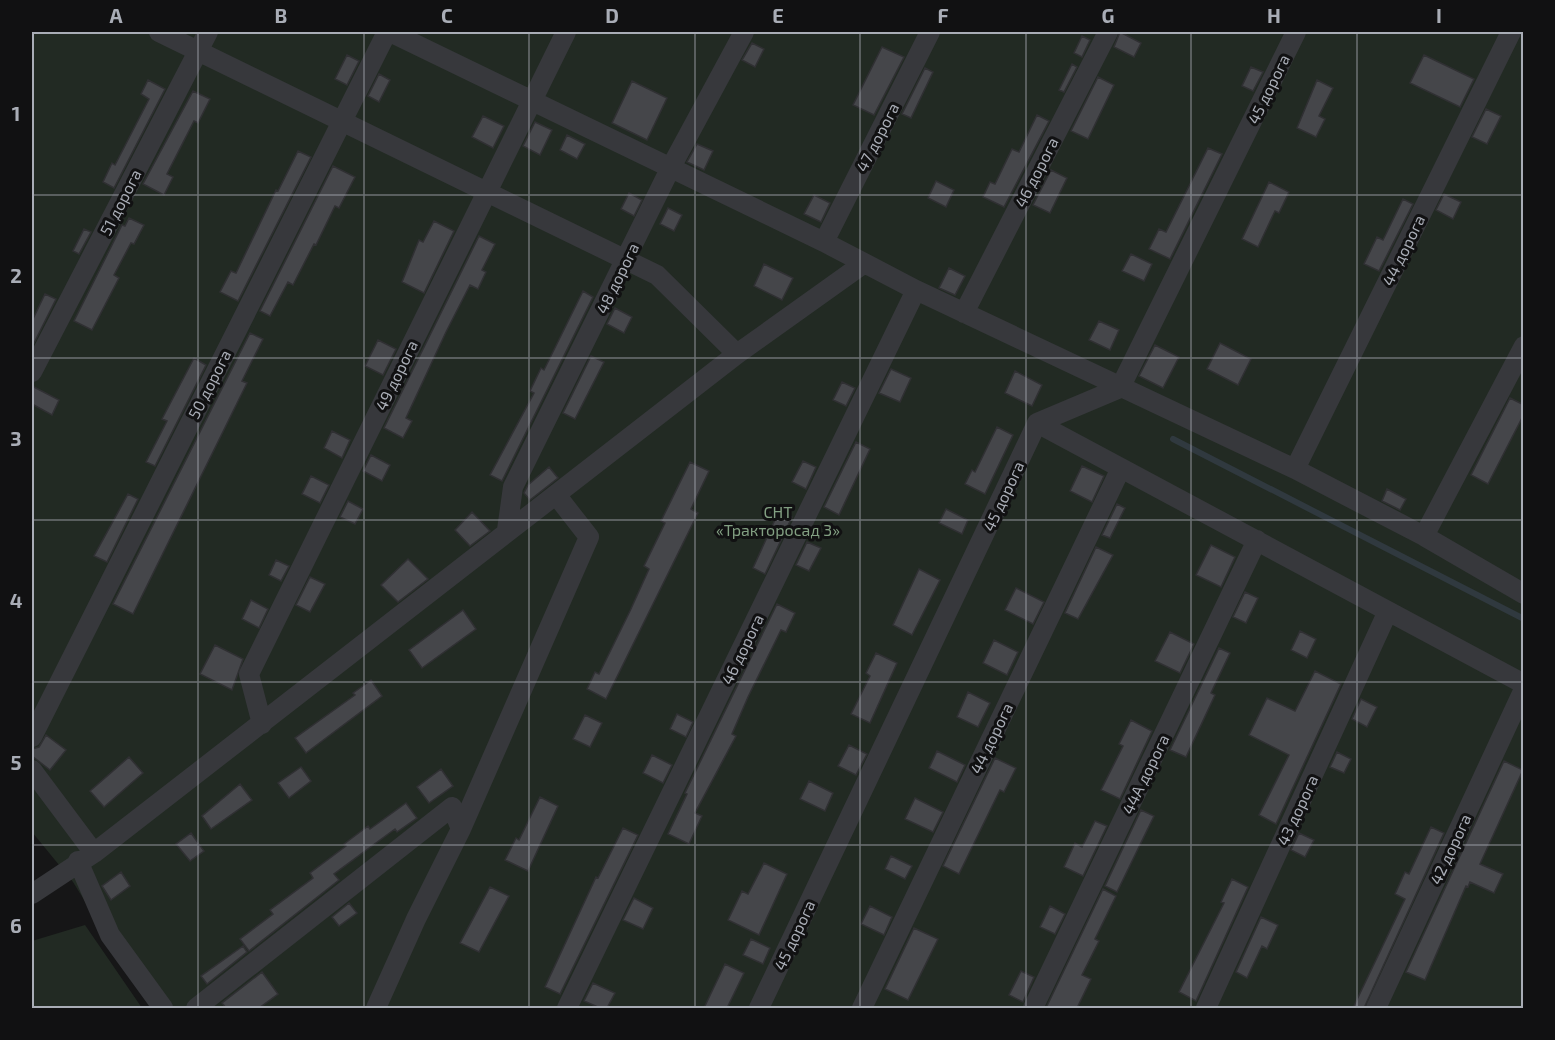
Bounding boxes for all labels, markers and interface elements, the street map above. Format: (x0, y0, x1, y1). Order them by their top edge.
text: A (109, 3, 123, 27)
text: B (275, 3, 287, 27)
text: C (441, 3, 453, 27)
text: D (605, 3, 619, 27)
text: E (772, 3, 784, 27)
text: F (937, 3, 949, 27)
text: G (1102, 3, 1114, 27)
text: H (1267, 3, 1281, 27)
text: I (1436, 3, 1442, 27)
street label: 45 дорога (1243, 51, 1293, 127)
street label: 47 дорога (852, 99, 902, 175)
text: 1 (12, 101, 20, 125)
street label: 46 дорога (1010, 134, 1062, 210)
street label: 51 дорога (95, 166, 145, 238)
street label: 44 дорога (1378, 211, 1428, 289)
street label: 48 дорога (592, 240, 642, 316)
text: 2 (10, 263, 22, 287)
street label: 49 дорога (371, 337, 421, 413)
street label: 50 дорога (184, 346, 234, 422)
text: 3 (10, 426, 22, 450)
street label: 45 дорога (979, 458, 1027, 534)
park label: СНТ «Тракторосад 3» (716, 502, 840, 539)
text: 4 (10, 588, 23, 612)
street label: 46 дорога (717, 611, 767, 687)
street label: 44 дорога (966, 699, 1016, 777)
street label: 44А дорога (1118, 731, 1172, 817)
text: 5 (10, 750, 22, 774)
street label: 43 дорога (1272, 772, 1322, 848)
street label: 42 дорога (1425, 811, 1475, 887)
street label: 45 дорога (770, 897, 818, 973)
text: 6 (10, 913, 22, 937)

